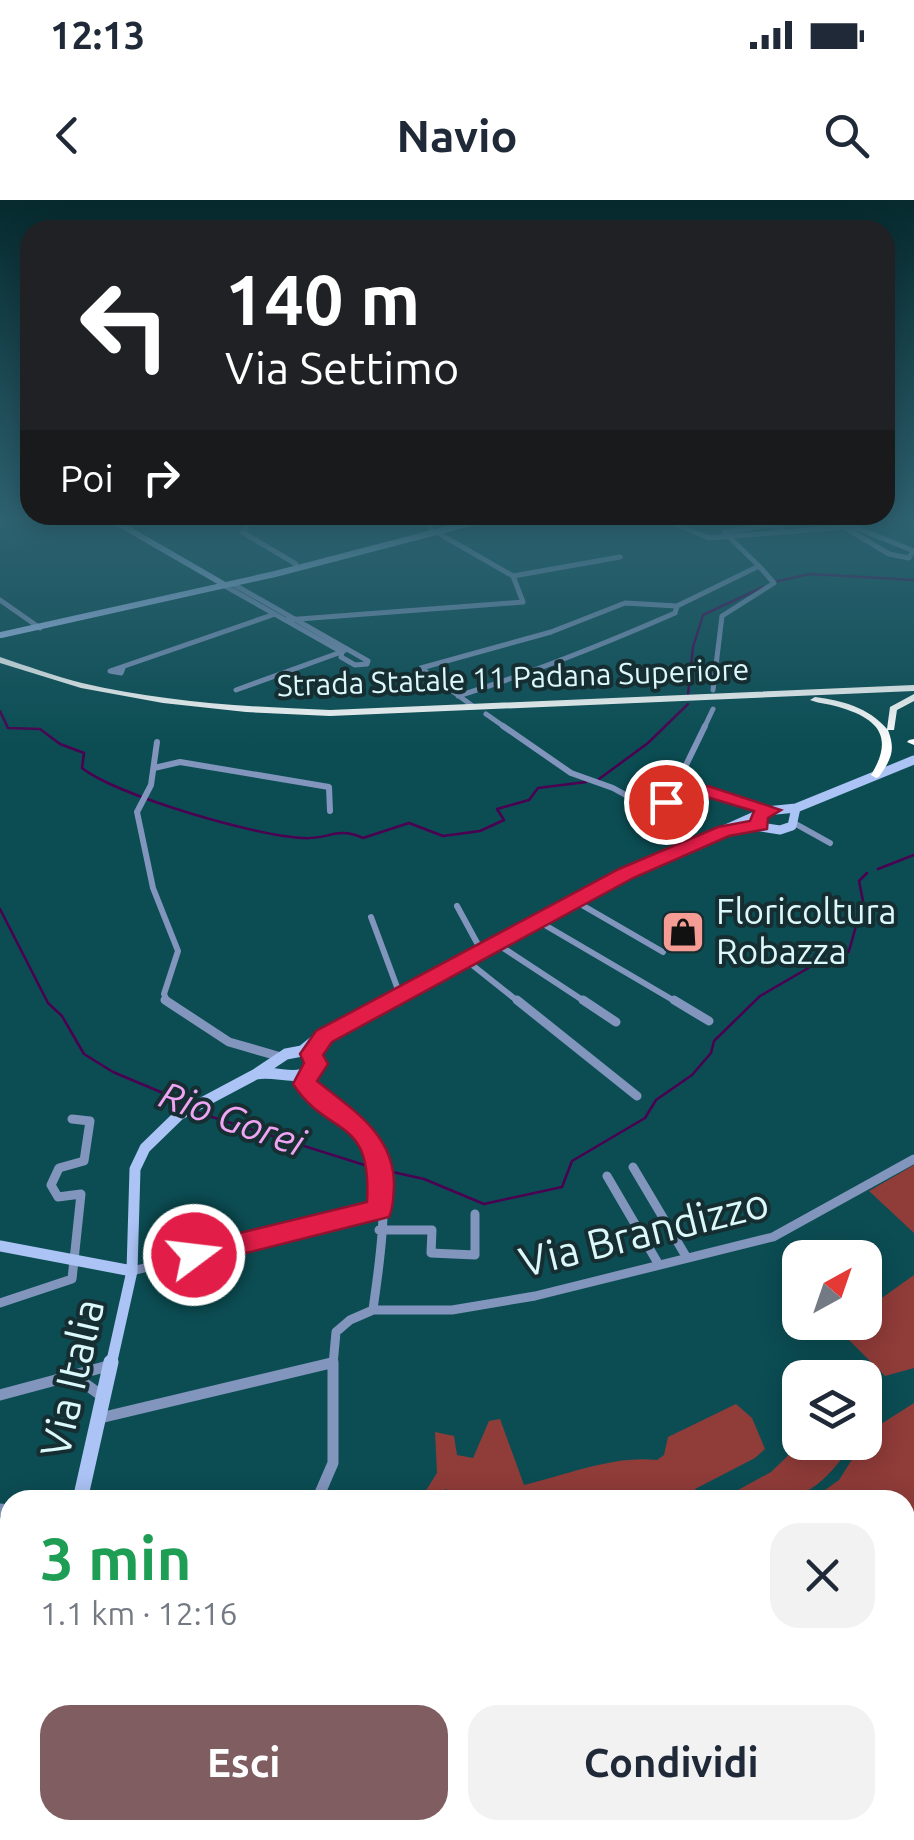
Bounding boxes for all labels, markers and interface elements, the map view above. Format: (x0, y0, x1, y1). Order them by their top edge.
text: 12:13 (50, 14, 145, 56)
icon: back (40, 108, 95, 163)
icon: search (819, 108, 874, 163)
text: Navio (396, 110, 518, 161)
icon: left (60, 260, 190, 390)
text: 140 m (225, 260, 420, 338)
text: Via Settimo (225, 342, 459, 393)
icon: right (134, 450, 189, 505)
text: Poi (60, 457, 114, 499)
street label: Strada Statale 11 Padana Superiore (276, 652, 750, 702)
pin (624, 760, 709, 845)
icon: arrive (639, 775, 694, 830)
place label: Floricoltura Robazza (716, 891, 897, 971)
shop icon: Floricoltura Robazza (660, 909, 706, 955)
water label: Rio Gorei (154, 1073, 312, 1164)
street label: Via Brandizzo (514, 1178, 773, 1285)
position arrow (142, 1203, 246, 1307)
north arrow (782, 1240, 882, 1340)
map controls (782, 1240, 882, 1460)
street label: Via Italia (31, 1294, 113, 1462)
button: layers (782, 1360, 882, 1460)
button: close (770, 1523, 875, 1628)
text: 3 min (40, 1524, 192, 1591)
text: 1.1 km · 12:16 (40, 1595, 238, 1631)
button: Esci (40, 1705, 448, 1820)
button: Condividi (468, 1705, 875, 1820)

